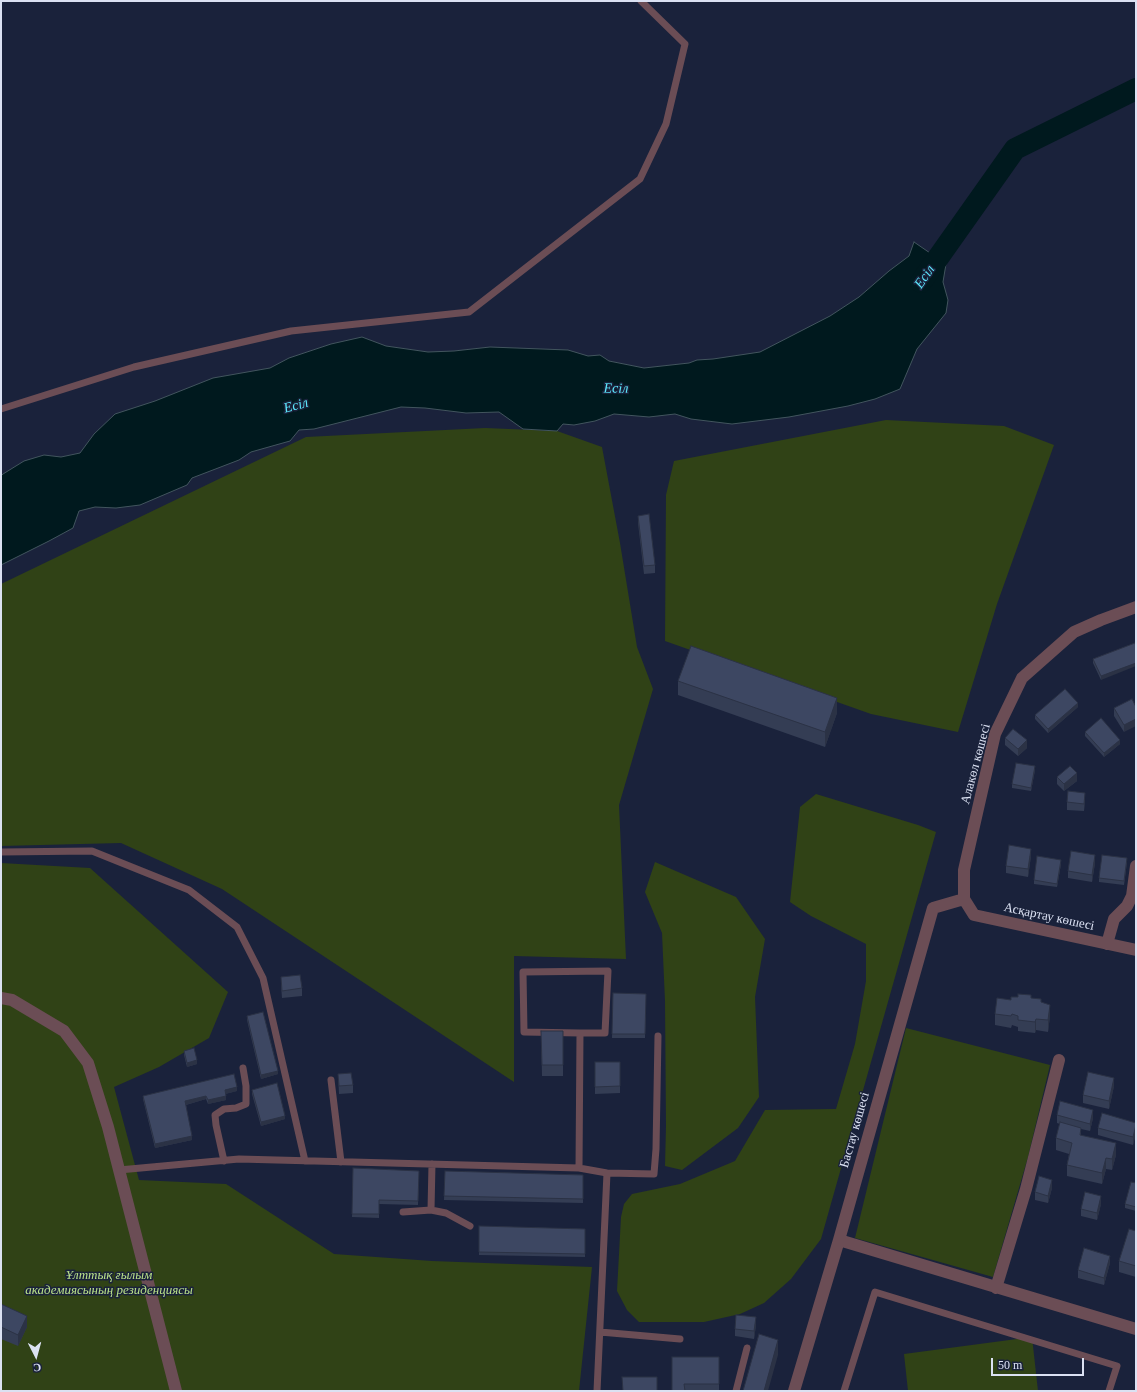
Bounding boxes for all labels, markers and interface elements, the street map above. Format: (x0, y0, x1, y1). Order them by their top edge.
water label: Есіл (911, 262, 939, 292)
water label: Есіл (603, 380, 629, 398)
water label: Есіл (282, 395, 310, 417)
street label: Алакөл көшесі (958, 722, 994, 806)
street label: Асқартау көшесі (1002, 900, 1096, 934)
street label: Бастау көшесі (837, 1090, 873, 1170)
park label: Ұлттық ғылым академиясының резиденциясы (25, 1268, 193, 1299)
north arrow (16, 1336, 56, 1376)
scale bar (993, 1350, 1086, 1376)
text: 50 m (998, 1358, 1022, 1372)
text: С (33, 1362, 42, 1374)

